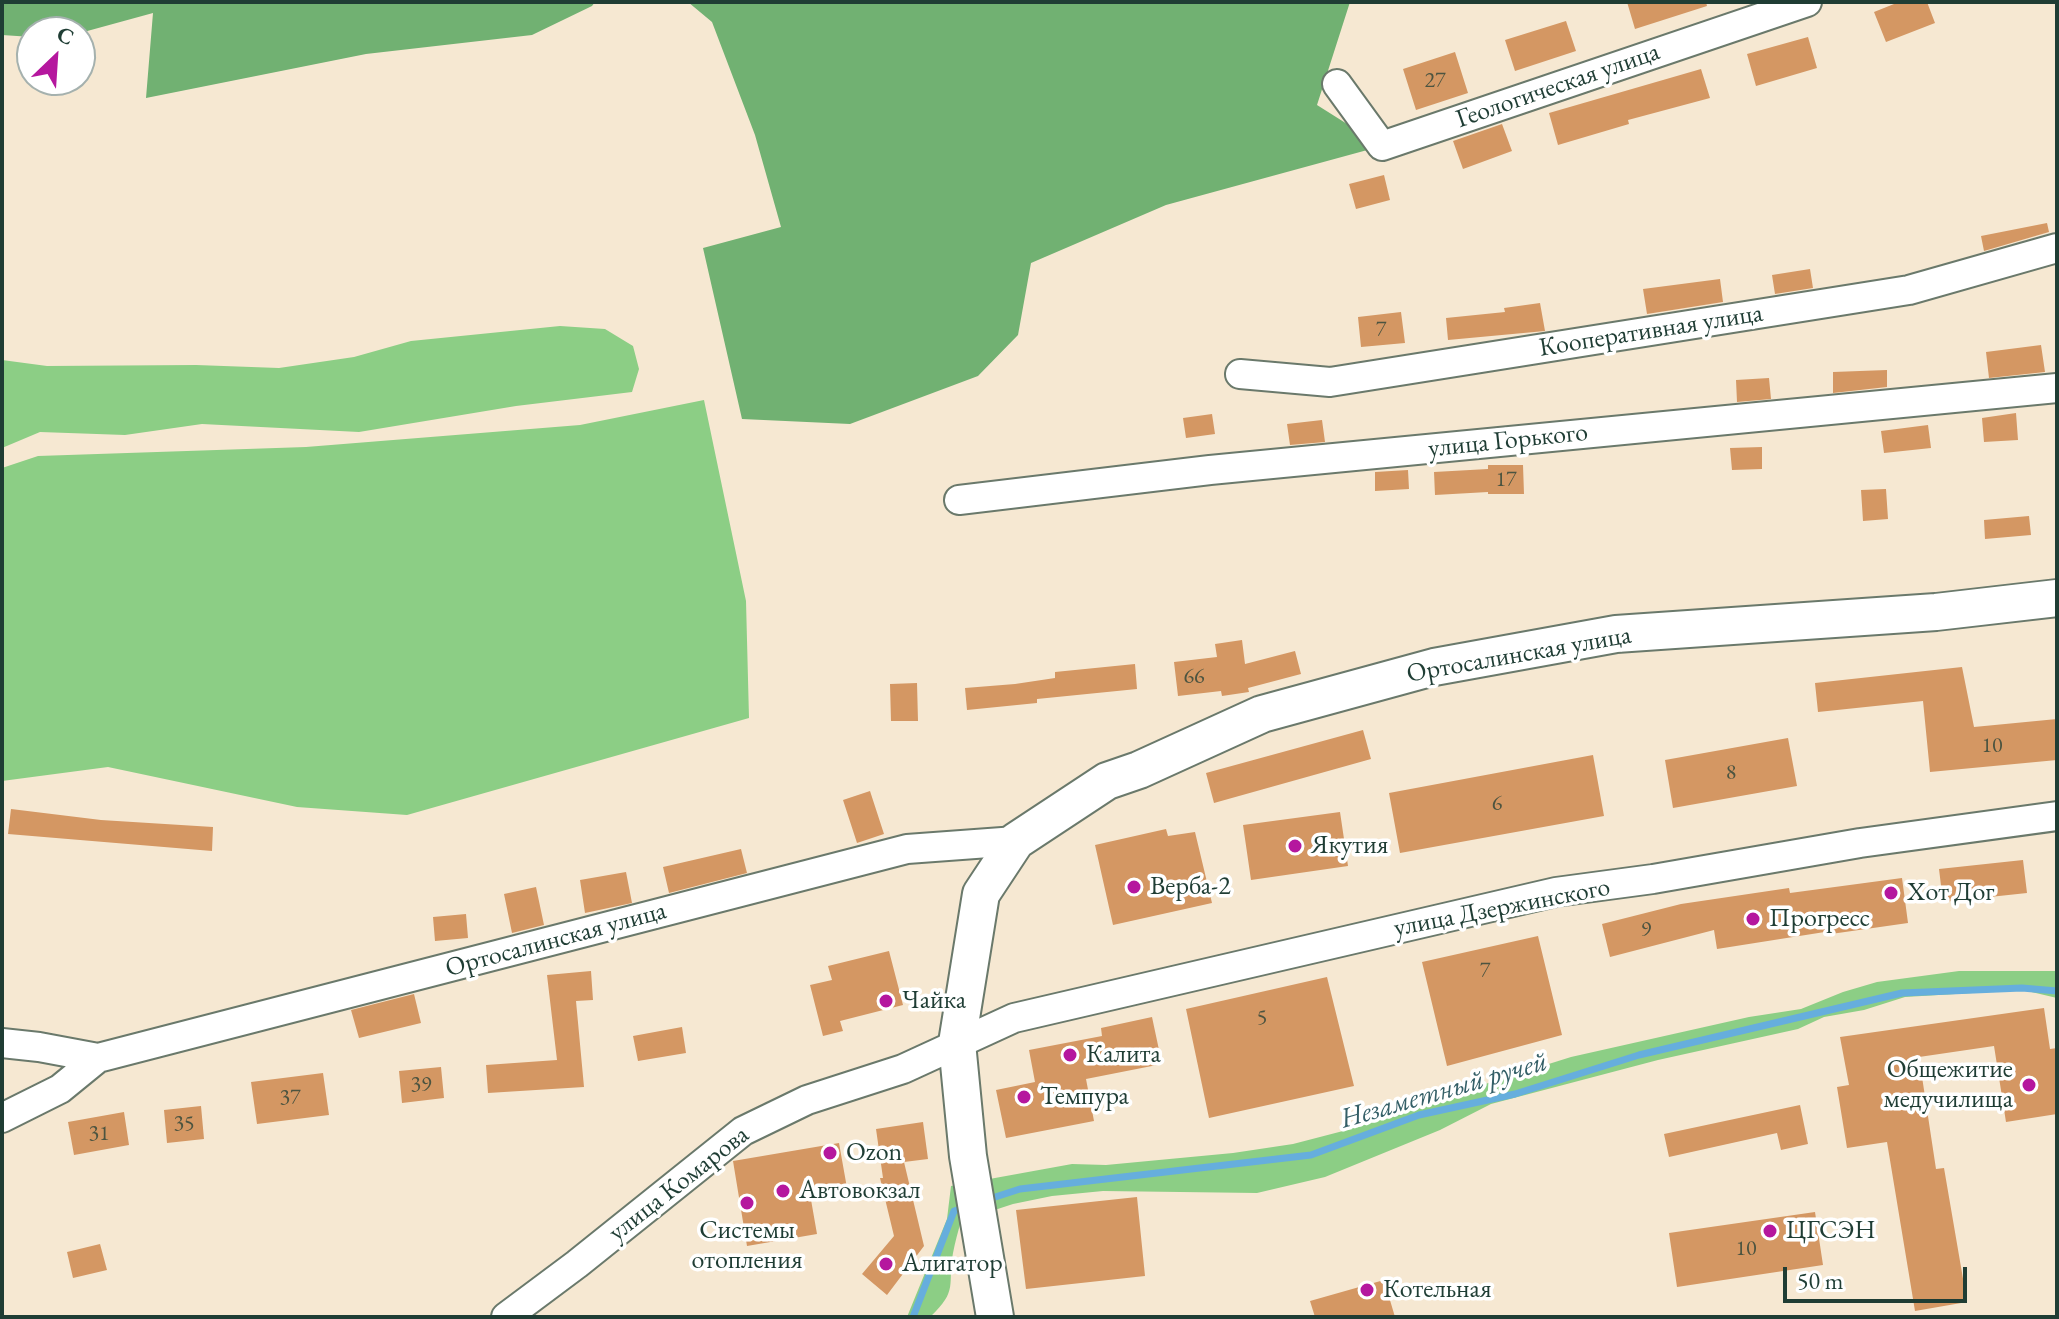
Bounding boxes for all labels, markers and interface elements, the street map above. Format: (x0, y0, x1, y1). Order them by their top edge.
north arrow (16, 16, 96, 96)
text: С (52, 19, 79, 52)
street label: Геологическая улица (1452, 37, 1664, 135)
house number: 27 (1424, 68, 1446, 94)
street label: Кооперативная улица (1537, 298, 1765, 364)
house number: 7 (1376, 317, 1386, 343)
street label: улица Горького (1427, 417, 1589, 465)
house number: 17 (1495, 467, 1517, 493)
street label: Ортосалинская улица (1404, 620, 1634, 690)
house number: 66 (1183, 664, 1205, 690)
house number: 10 (1981, 733, 2003, 759)
house number: 8 (1726, 760, 1736, 786)
house number: 6 (1492, 791, 1502, 817)
place label: Якутия (1311, 830, 1388, 862)
marker: Якутия (1286, 837, 1304, 855)
place label: Верба-2 (1150, 871, 1231, 903)
street label: улица Дзержинского (1391, 872, 1613, 944)
place label: Хот Дог (1907, 877, 1995, 909)
marker: Верба-2 (1125, 878, 1143, 896)
marker: Хот Дог (1882, 884, 1900, 902)
street label: Ортосалинская улица (442, 896, 670, 984)
place label: Прогресс (1769, 903, 1870, 935)
marker: Прогресс (1744, 910, 1762, 928)
house number: 9 (1641, 917, 1651, 943)
house number: 7 (1480, 958, 1490, 984)
place label: Чайка (902, 985, 966, 1017)
marker: Чайка (877, 992, 895, 1010)
house number: 5 (1257, 1005, 1267, 1031)
place label: Калита (1086, 1039, 1161, 1071)
water label: Незаметный ручей (1337, 1045, 1551, 1137)
marker: Калита (1061, 1046, 1079, 1064)
place label: Общежитие медучилища (1883, 1054, 2013, 1116)
house number: 39 (410, 1072, 432, 1098)
marker: Общежитие медучилища (2020, 1076, 2038, 1094)
place label: Темпура (1040, 1081, 1129, 1113)
house number: 37 (279, 1085, 301, 1111)
marker: Темпура (1015, 1088, 1033, 1106)
house number: 35 (173, 1111, 195, 1137)
street label: улица Комарова (603, 1120, 755, 1248)
house number: 31 (88, 1121, 110, 1147)
place label: Ozon (846, 1137, 902, 1169)
marker: Ozon (821, 1144, 839, 1162)
place label: Автовокзал (799, 1175, 920, 1207)
marker: Автовокзал (774, 1182, 792, 1200)
marker: Системы отопления (738, 1194, 756, 1212)
place label: Системы отопления (691, 1215, 803, 1276)
place label: ЦГСЭН (1786, 1215, 1876, 1247)
marker: ЦГСЭН (1761, 1222, 1779, 1240)
house number: 10 (1735, 1236, 1757, 1262)
place label: Алигатор (902, 1248, 1003, 1280)
scale bar (1787, 1251, 1971, 1301)
marker: Алигатор (877, 1255, 895, 1273)
text: 50 m (1797, 1265, 1844, 1296)
place label: Котельная (1383, 1274, 1491, 1306)
marker: Котельная (1358, 1281, 1376, 1299)

